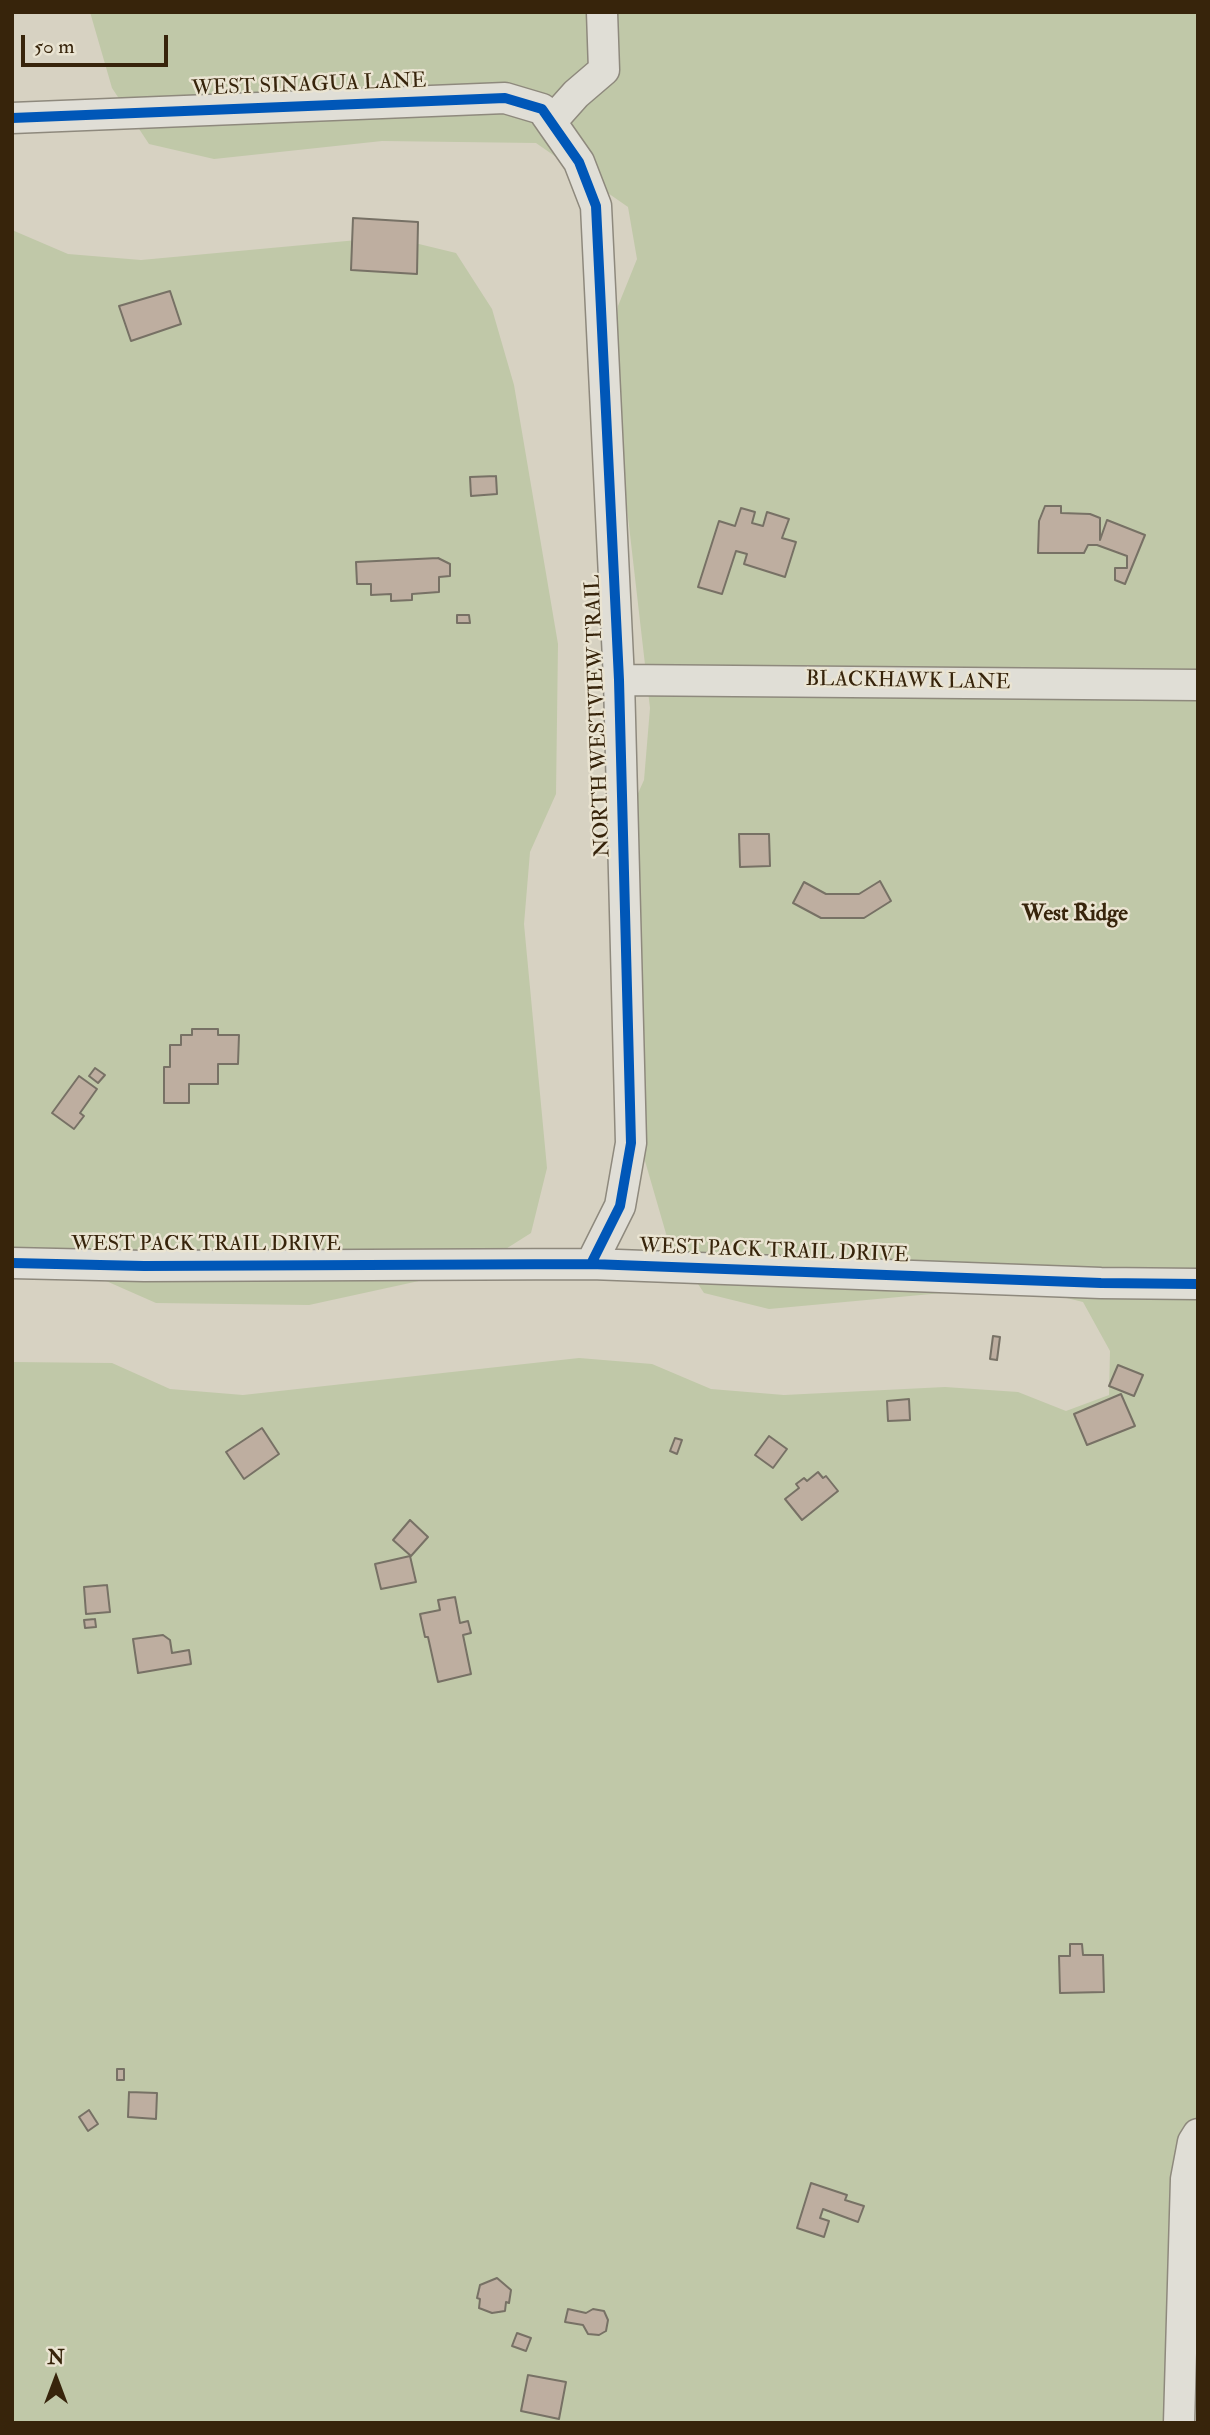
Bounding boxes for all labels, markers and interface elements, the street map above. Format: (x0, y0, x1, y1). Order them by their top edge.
scale bar (24, 21, 172, 65)
text: 50 m (34, 33, 75, 60)
street label: WEST SINAGUA LANE (191, 69, 427, 103)
street label: NORTH WESTVIEW TRAIL (581, 574, 617, 858)
street label: BLACKHAWK LANE (805, 668, 1011, 696)
district label: West Ridge (1022, 901, 1128, 929)
street label: WEST PACK TRAIL DRIVE (71, 1232, 341, 1258)
street label: WEST PACK TRAIL DRIVE (639, 1235, 909, 1269)
north arrow (21, 2344, 91, 2414)
text: N (47, 2346, 65, 2370)

